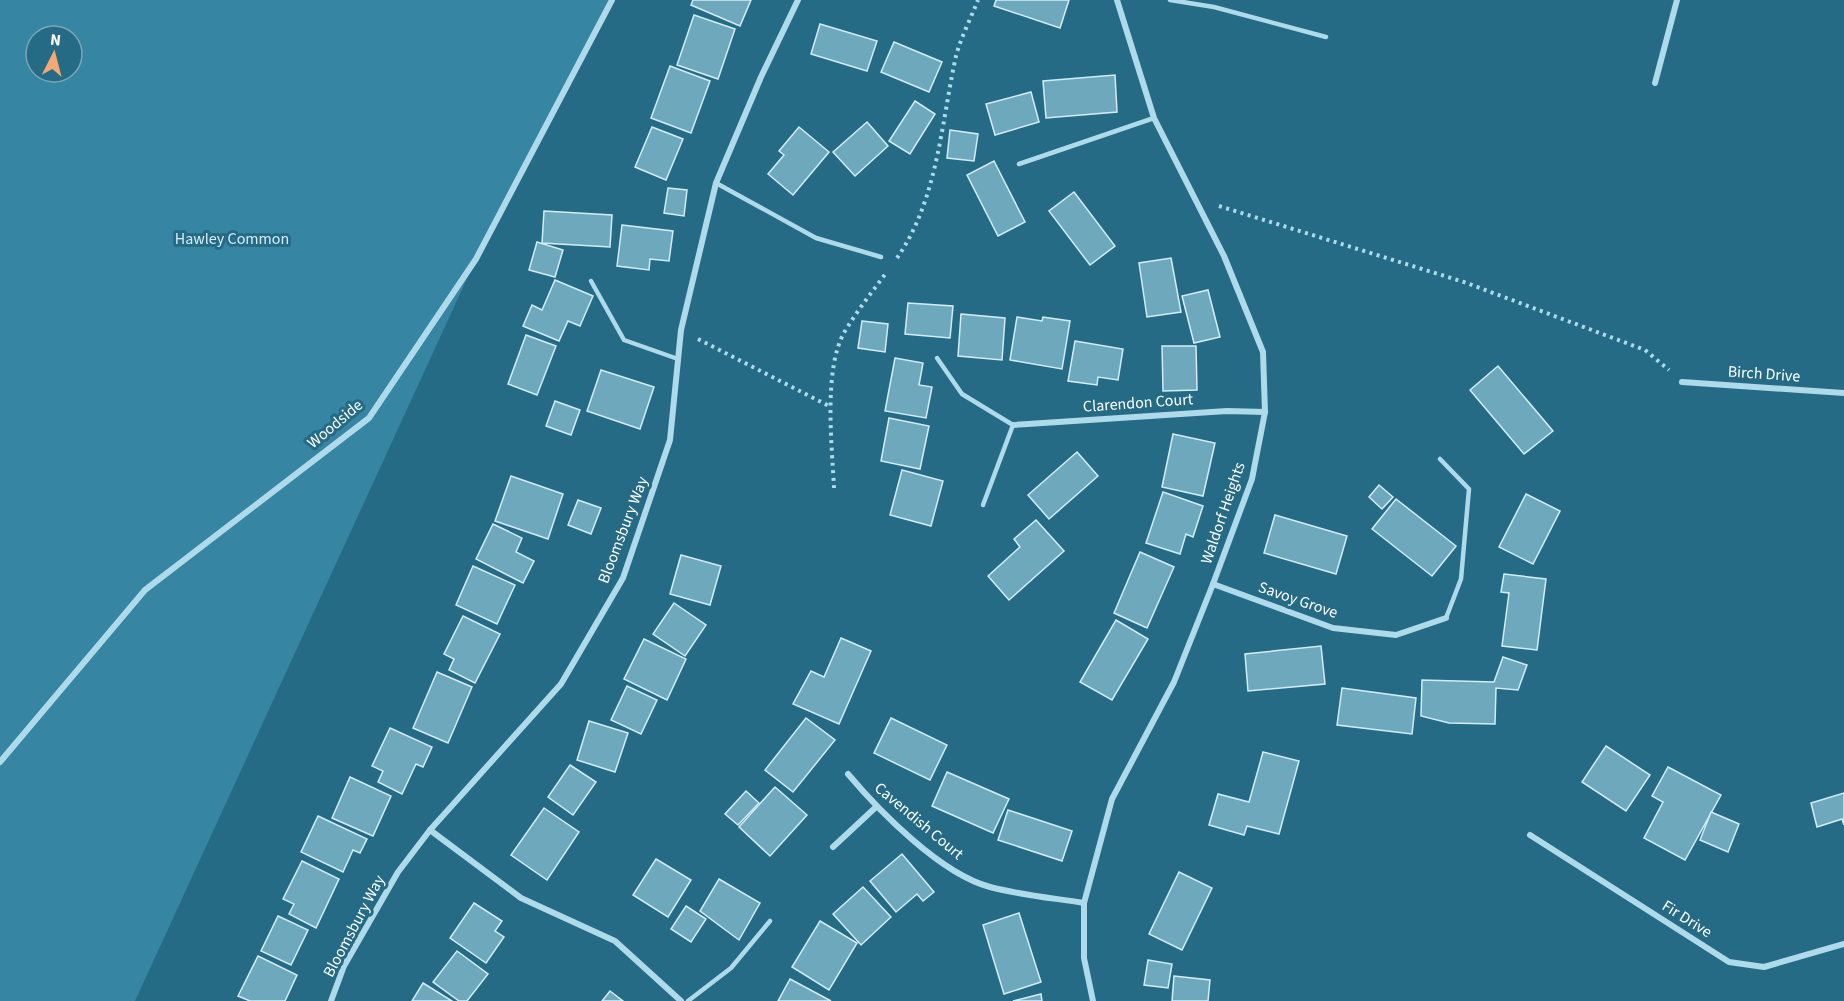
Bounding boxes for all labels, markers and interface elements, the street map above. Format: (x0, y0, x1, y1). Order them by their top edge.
north arrow (24, 24, 84, 84)
text: N (49, 29, 62, 52)
park label: Hawley Common (175, 228, 289, 250)
street label: Birch Drive (1727, 360, 1801, 388)
street label: Clarendon Court (1082, 388, 1194, 418)
street label: Woodside (303, 394, 367, 454)
street label: Waldorf Heights (1195, 459, 1251, 567)
street label: Bloomsbury Way (593, 473, 654, 587)
street label: Savoy Grove (1255, 576, 1341, 624)
street label: Cavendish Court (870, 777, 969, 865)
street label: Bloomsbury Way (318, 871, 390, 981)
street label: Fir Drive (1658, 895, 1716, 943)

